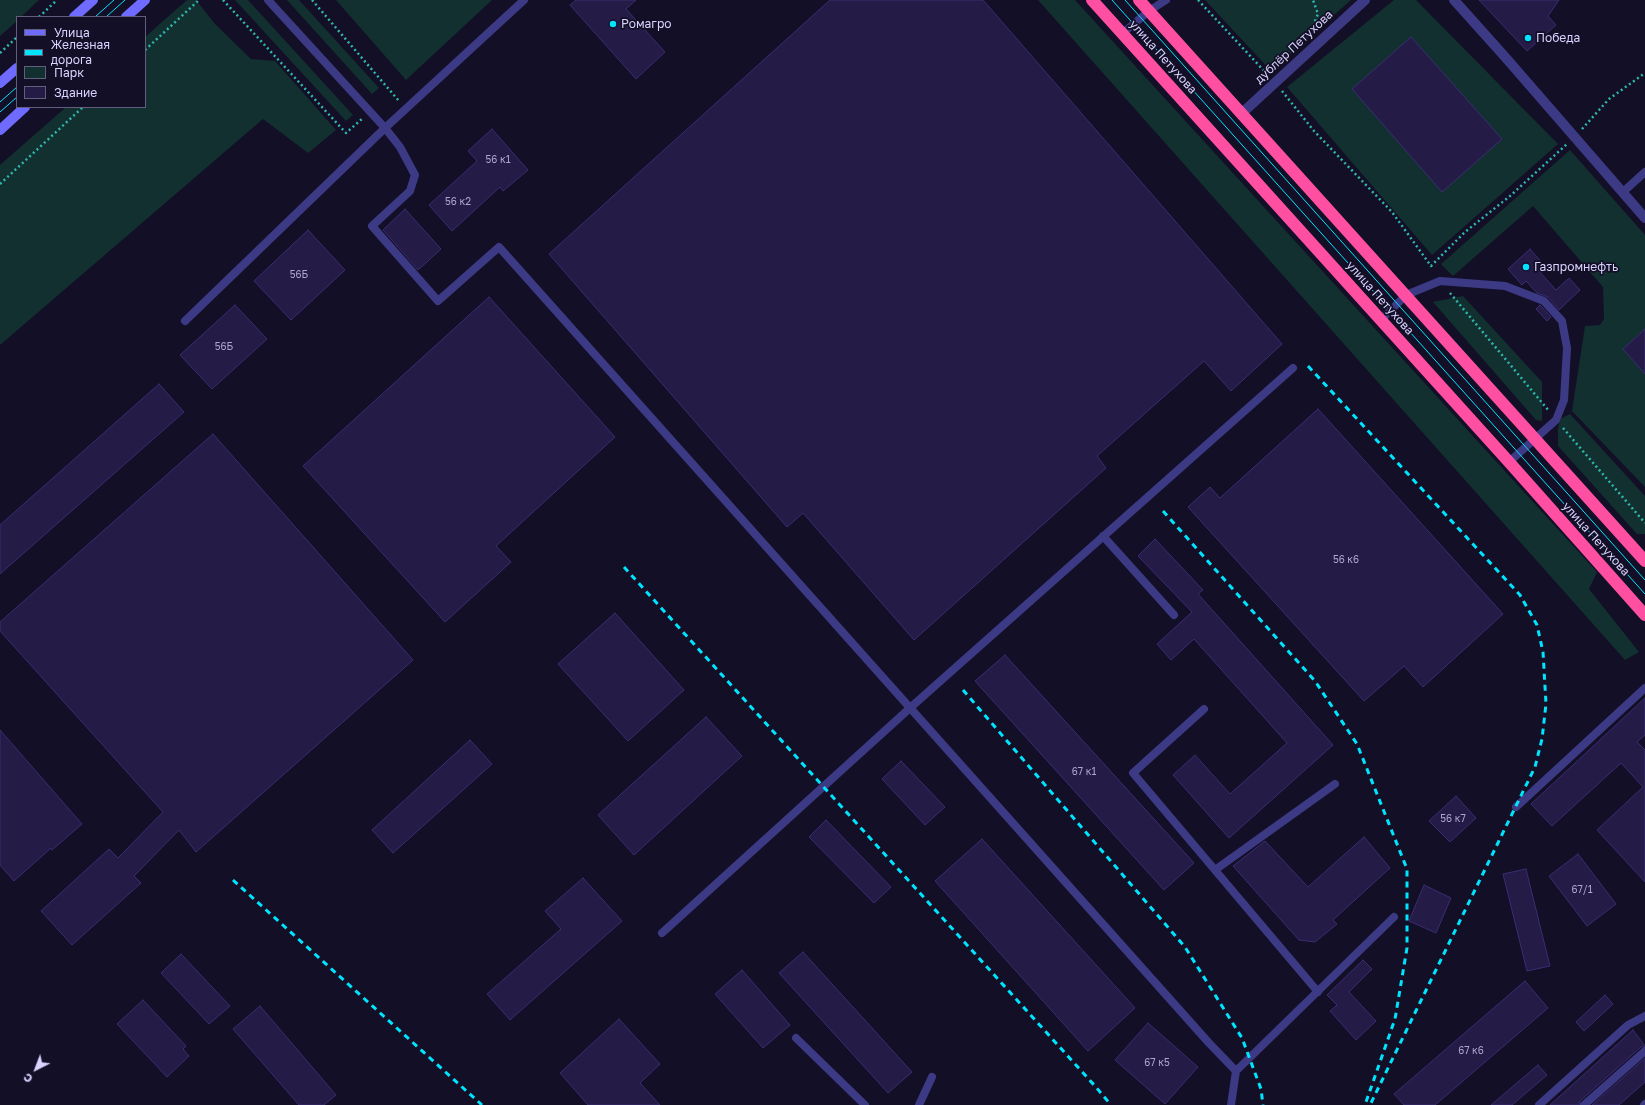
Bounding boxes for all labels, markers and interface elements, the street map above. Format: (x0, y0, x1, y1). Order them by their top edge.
street label: дублёр Петухова (1252, 7, 1336, 87)
legend (16, 16, 146, 108)
place label: Ромагро (621, 17, 671, 31)
street label: улица Петухова (1126, 17, 1200, 97)
marker: Ромагро (608, 19, 618, 29)
text: Улица (54, 25, 90, 40)
place label: Победа (1536, 31, 1580, 45)
marker: Победа (1523, 33, 1533, 43)
text: Железная дорога (51, 37, 110, 67)
text: Парк (54, 65, 84, 80)
text: Здание (54, 85, 97, 100)
house number: 56 к1 (486, 154, 510, 166)
house number: 56 к2 (445, 196, 471, 208)
street label: улица Петухова (1343, 258, 1417, 338)
place label: Газпромнефть (1534, 260, 1618, 274)
marker: Газпромнефть (1521, 262, 1531, 272)
house number: 56Б (290, 269, 308, 281)
house number: 56Б (215, 341, 233, 353)
street label: улица Петухова (1559, 499, 1633, 579)
house number: 56 к6 (1333, 554, 1359, 566)
house number: 67 к1 (1072, 766, 1096, 778)
house number: 56 к7 (1440, 813, 1466, 825)
house number: 67/1 (1572, 884, 1592, 896)
house number: 67 к6 (1458, 1045, 1484, 1057)
north arrow (16, 1049, 56, 1089)
house number: 67 к5 (1144, 1057, 1170, 1069)
text: С (20, 1071, 35, 1086)

